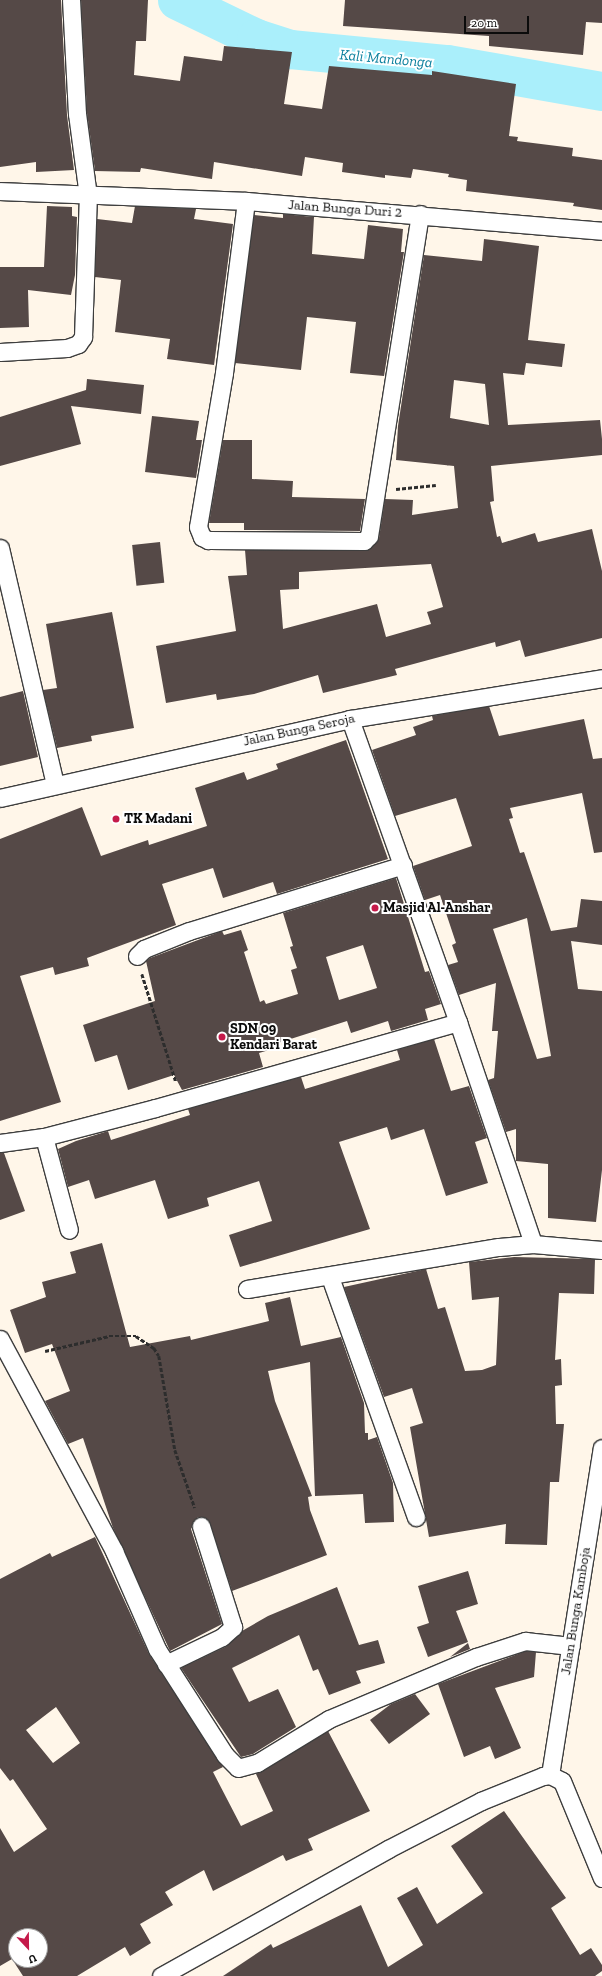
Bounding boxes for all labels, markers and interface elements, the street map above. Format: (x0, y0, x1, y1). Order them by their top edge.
scale bar (466, 8, 531, 34)
text: 20 m (471, 16, 497, 30)
water label: Kali Mandonga (339, 46, 433, 72)
street label: Jalan Bunga Duri 2 (287, 197, 403, 221)
street label: Jalan Bunga Seroja (242, 710, 356, 750)
place label: TK Madani (124, 811, 192, 827)
marker: TK Madani (111, 814, 121, 824)
place label: Masjid Al-Anshar (383, 900, 491, 916)
marker: Masjid Al-Anshar (370, 903, 380, 913)
place label: SDN 09 Kendari Barat (230, 1021, 317, 1054)
marker: SDN 09 Kendari Barat (217, 1032, 227, 1042)
street label: Jalan Bunga Kamboja (558, 1546, 594, 1676)
north arrow (8, 1928, 48, 1968)
text: U (26, 1951, 38, 1966)

